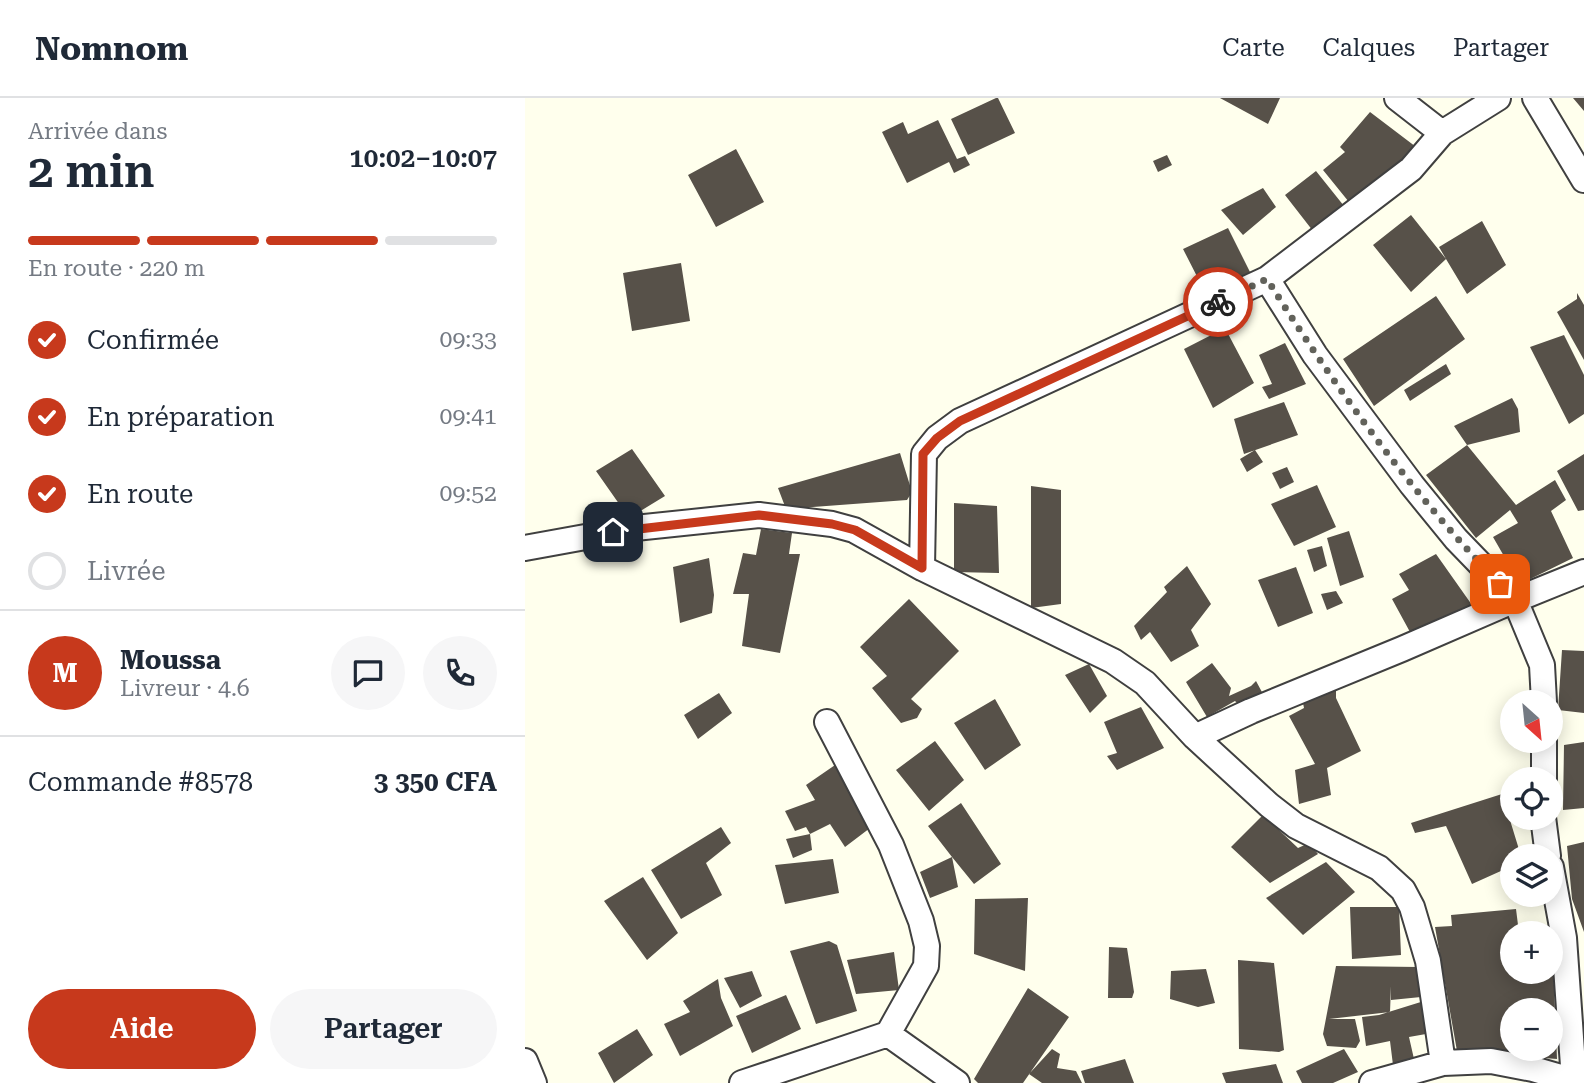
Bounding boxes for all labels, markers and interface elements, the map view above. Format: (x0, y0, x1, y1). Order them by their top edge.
text: Nomnom (35, 29, 188, 68)
text: Carte (1222, 34, 1285, 62)
text: Calques (1323, 34, 1415, 62)
text: Partager (1453, 34, 1549, 62)
text: Arrivée dans (28, 118, 167, 145)
text: 10:02–10:07 (349, 143, 497, 173)
text: 2 min (28, 144, 155, 198)
text: En route · 220 m (28, 255, 205, 282)
courier (1183, 267, 1253, 337)
icon: bike (1199, 283, 1237, 321)
icon: check (28, 321, 66, 359)
text: Confirmée (87, 325, 219, 355)
text: 09:33 (440, 326, 497, 353)
icon: check (28, 398, 66, 436)
text: En préparation (87, 402, 275, 432)
text: 09:41 (440, 403, 497, 430)
icon: check (28, 475, 66, 513)
text: En route (87, 479, 193, 509)
text: 09:52 (440, 480, 497, 507)
pin (583, 502, 643, 562)
icon: home (594, 513, 632, 551)
pin (1470, 554, 1530, 614)
text: Livrée (87, 556, 166, 586)
icon: bag (1481, 565, 1519, 603)
button: chat (331, 636, 405, 710)
button: phone (423, 636, 497, 710)
text: Moussa (120, 645, 221, 675)
text: M (52, 658, 78, 688)
text: Livreur · 4.6 (120, 675, 250, 702)
north arrow (1500, 690, 1563, 752)
map controls (1500, 690, 1563, 1061)
text: Commande #8578 (28, 767, 253, 797)
text: 3 350 CFA (374, 767, 497, 797)
button: locate (1500, 767, 1563, 830)
button: layers (1500, 844, 1563, 907)
button: + (1500, 921, 1563, 984)
button: Aide (28, 989, 256, 1069)
button: Partager (270, 989, 497, 1069)
button: − (1500, 998, 1563, 1061)

